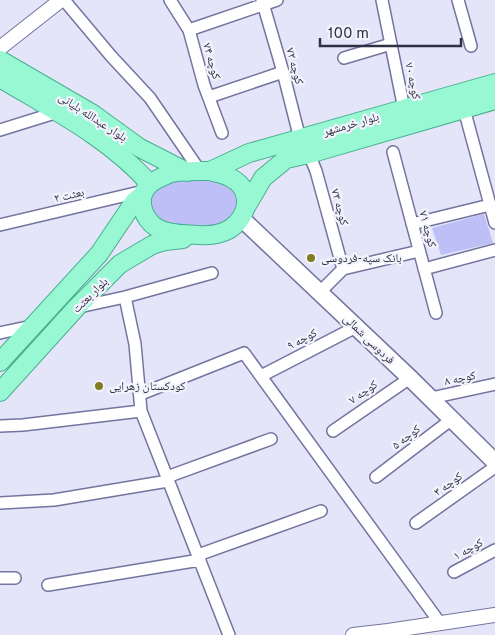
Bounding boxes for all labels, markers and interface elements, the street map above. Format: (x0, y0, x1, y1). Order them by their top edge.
scale bar (320, 15, 461, 47)
text: 100 m (328, 25, 369, 44)
street label: کوچه ۷۴ (198, 41, 224, 81)
street label: کوچه ۷۲ (281, 46, 307, 86)
street label: کوچه ۷۰ (400, 61, 424, 101)
street label: بلوار عبدالله بلیانی (55, 90, 130, 146)
street label: بلوار خرمشهر (320, 109, 381, 141)
street label: بعثت ۲ (53, 185, 86, 207)
street label: کوچه ۷۳ (326, 187, 352, 227)
street label: کوچه ۷۱ (414, 209, 440, 249)
place label: بانک سپه-فردوسی (321, 251, 402, 267)
marker: بانک سپه-فردوسی (305, 252, 317, 264)
street label: بلوار بعثت (69, 274, 112, 317)
street label: فردوسی شمالی (339, 311, 398, 368)
street label: کوچه ۹ (285, 325, 320, 354)
street label: کوچه ۸ (443, 368, 477, 390)
street label: کوچه ۷ (346, 377, 381, 409)
place label: کودکستان زهرایی (109, 379, 186, 395)
marker: کودکستان زهرایی (93, 380, 105, 392)
street label: کوچه ۵ (389, 422, 424, 454)
street label: کوچه ۳ (431, 469, 466, 501)
street label: کوچه ۱ (451, 535, 486, 565)

